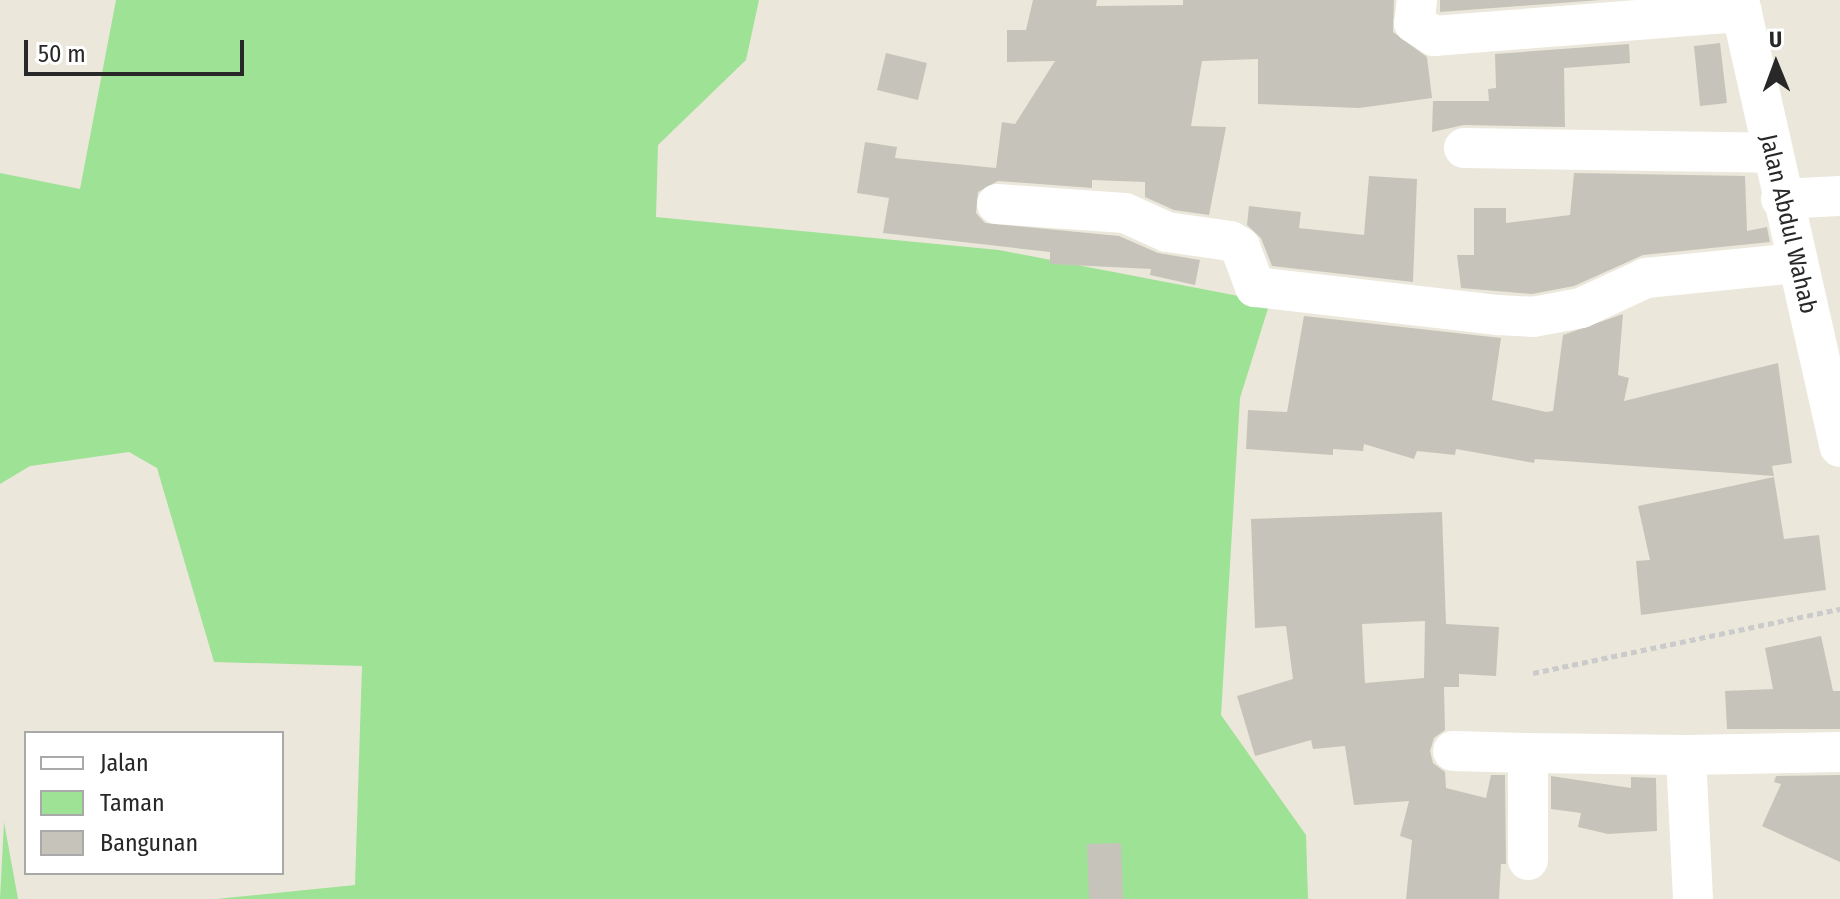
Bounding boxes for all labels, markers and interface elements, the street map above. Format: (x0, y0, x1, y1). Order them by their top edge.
scale bar (28, 24, 248, 74)
north arrow (1736, 24, 1816, 104)
text: U (1769, 26, 1782, 53)
text: 50 m (38, 40, 86, 68)
street label: Jalan Abdul Wahab (1753, 131, 1823, 317)
legend (24, 731, 284, 875)
text: Jalan (100, 749, 149, 777)
text: Taman (100, 789, 165, 817)
text: Bangunan (100, 829, 198, 857)

